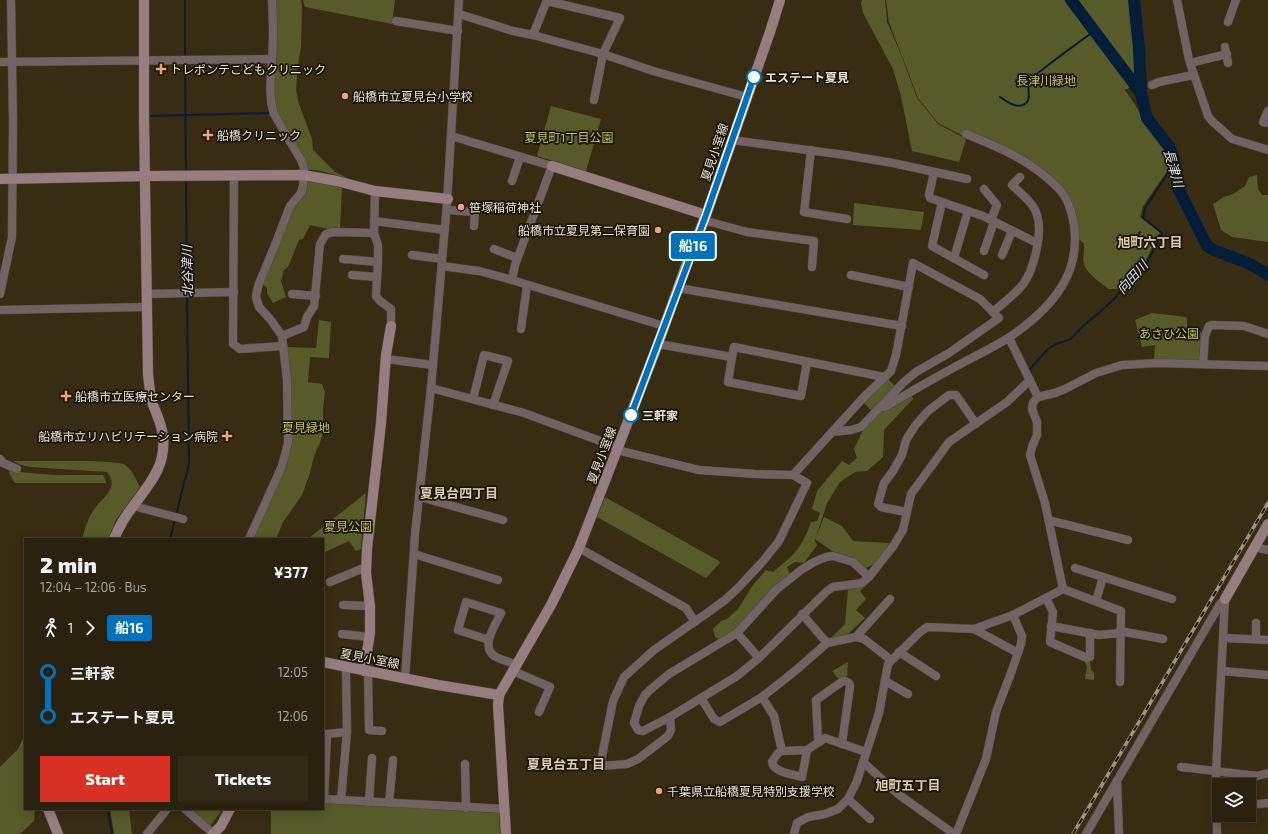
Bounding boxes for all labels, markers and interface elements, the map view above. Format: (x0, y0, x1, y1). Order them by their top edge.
place label: トレポンテこどもクリニック (170, 62, 326, 76)
marker: トレポンテこどもクリニック (155, 63, 167, 75)
marker: エステート夏見 (746, 69, 762, 85)
place label: エステート夏見 (765, 70, 849, 84)
park label: 長津川緑地 (1016, 73, 1076, 87)
place label: 船橋市立夏見台小学校 (353, 89, 473, 103)
marker: 船橋市立夏見台小学校 (340, 91, 350, 101)
street label: 夏見小室線 (698, 121, 730, 183)
place label: 船橋クリニック (217, 128, 301, 142)
marker: 船橋クリニック (202, 129, 214, 141)
park label: 夏見町1丁目公園 (525, 130, 613, 144)
water label: 長津川 (1161, 147, 1188, 191)
place label: 笹塚稲荷神社 (469, 200, 541, 214)
marker: 笹塚稲荷神社 (456, 202, 466, 212)
place label: 船橋市立夏見第二保育園 (518, 223, 650, 237)
marker: 船橋市立夏見第二保育園 (653, 225, 663, 235)
line badge: 船16 (670, 233, 716, 259)
district label: 旭町六丁目 (1117, 234, 1183, 250)
text: 船16 (679, 237, 707, 254)
water label: 北谷津川 (179, 243, 195, 297)
water label: 向田川 (1113, 256, 1152, 297)
park label: あさひ公園 (1139, 326, 1199, 340)
place label: 船橋市立医療センター (75, 389, 195, 403)
marker: 船橋市立医療センター (60, 390, 72, 402)
marker: 三軒家 (623, 407, 639, 423)
place label: 三軒家 (642, 408, 678, 422)
park label: 夏見緑地 (282, 420, 330, 434)
street label: 夏見小室線 (584, 424, 618, 486)
place label: 船橋市立リハビリテーション病院 (38, 429, 218, 443)
marker: 船橋市立リハビリテーション病院 (221, 430, 233, 442)
district label: 夏見台四丁目 (420, 485, 498, 501)
park label: 夏見公園 (324, 519, 372, 533)
text: 2 min (40, 551, 97, 577)
text: ¥377 (274, 563, 308, 581)
text: 12:04 – 12:06 · Bus (40, 579, 147, 595)
icon: walk (40, 617, 62, 639)
icon: forward (79, 617, 101, 639)
text: 船16 (115, 619, 144, 636)
text: 1 (68, 620, 73, 636)
street label: 夏見小室線 (339, 645, 401, 671)
text: 三軒家 (70, 664, 115, 682)
text: 12:05 (278, 664, 308, 680)
text: エステート夏見 (70, 708, 175, 726)
text: 12:06 (277, 708, 308, 724)
button: Start (40, 756, 170, 802)
button: Tickets (178, 756, 308, 802)
district label: 夏見台五丁目 (527, 756, 605, 772)
district label: 旭町五丁目 (875, 777, 941, 793)
map controls (1212, 778, 1256, 822)
button: layers (1212, 778, 1256, 822)
place label: 千葉県立船橋夏見特別支援学校 (667, 784, 835, 798)
marker: 千葉県立船橋夏見特別支援学校 (654, 786, 664, 796)

